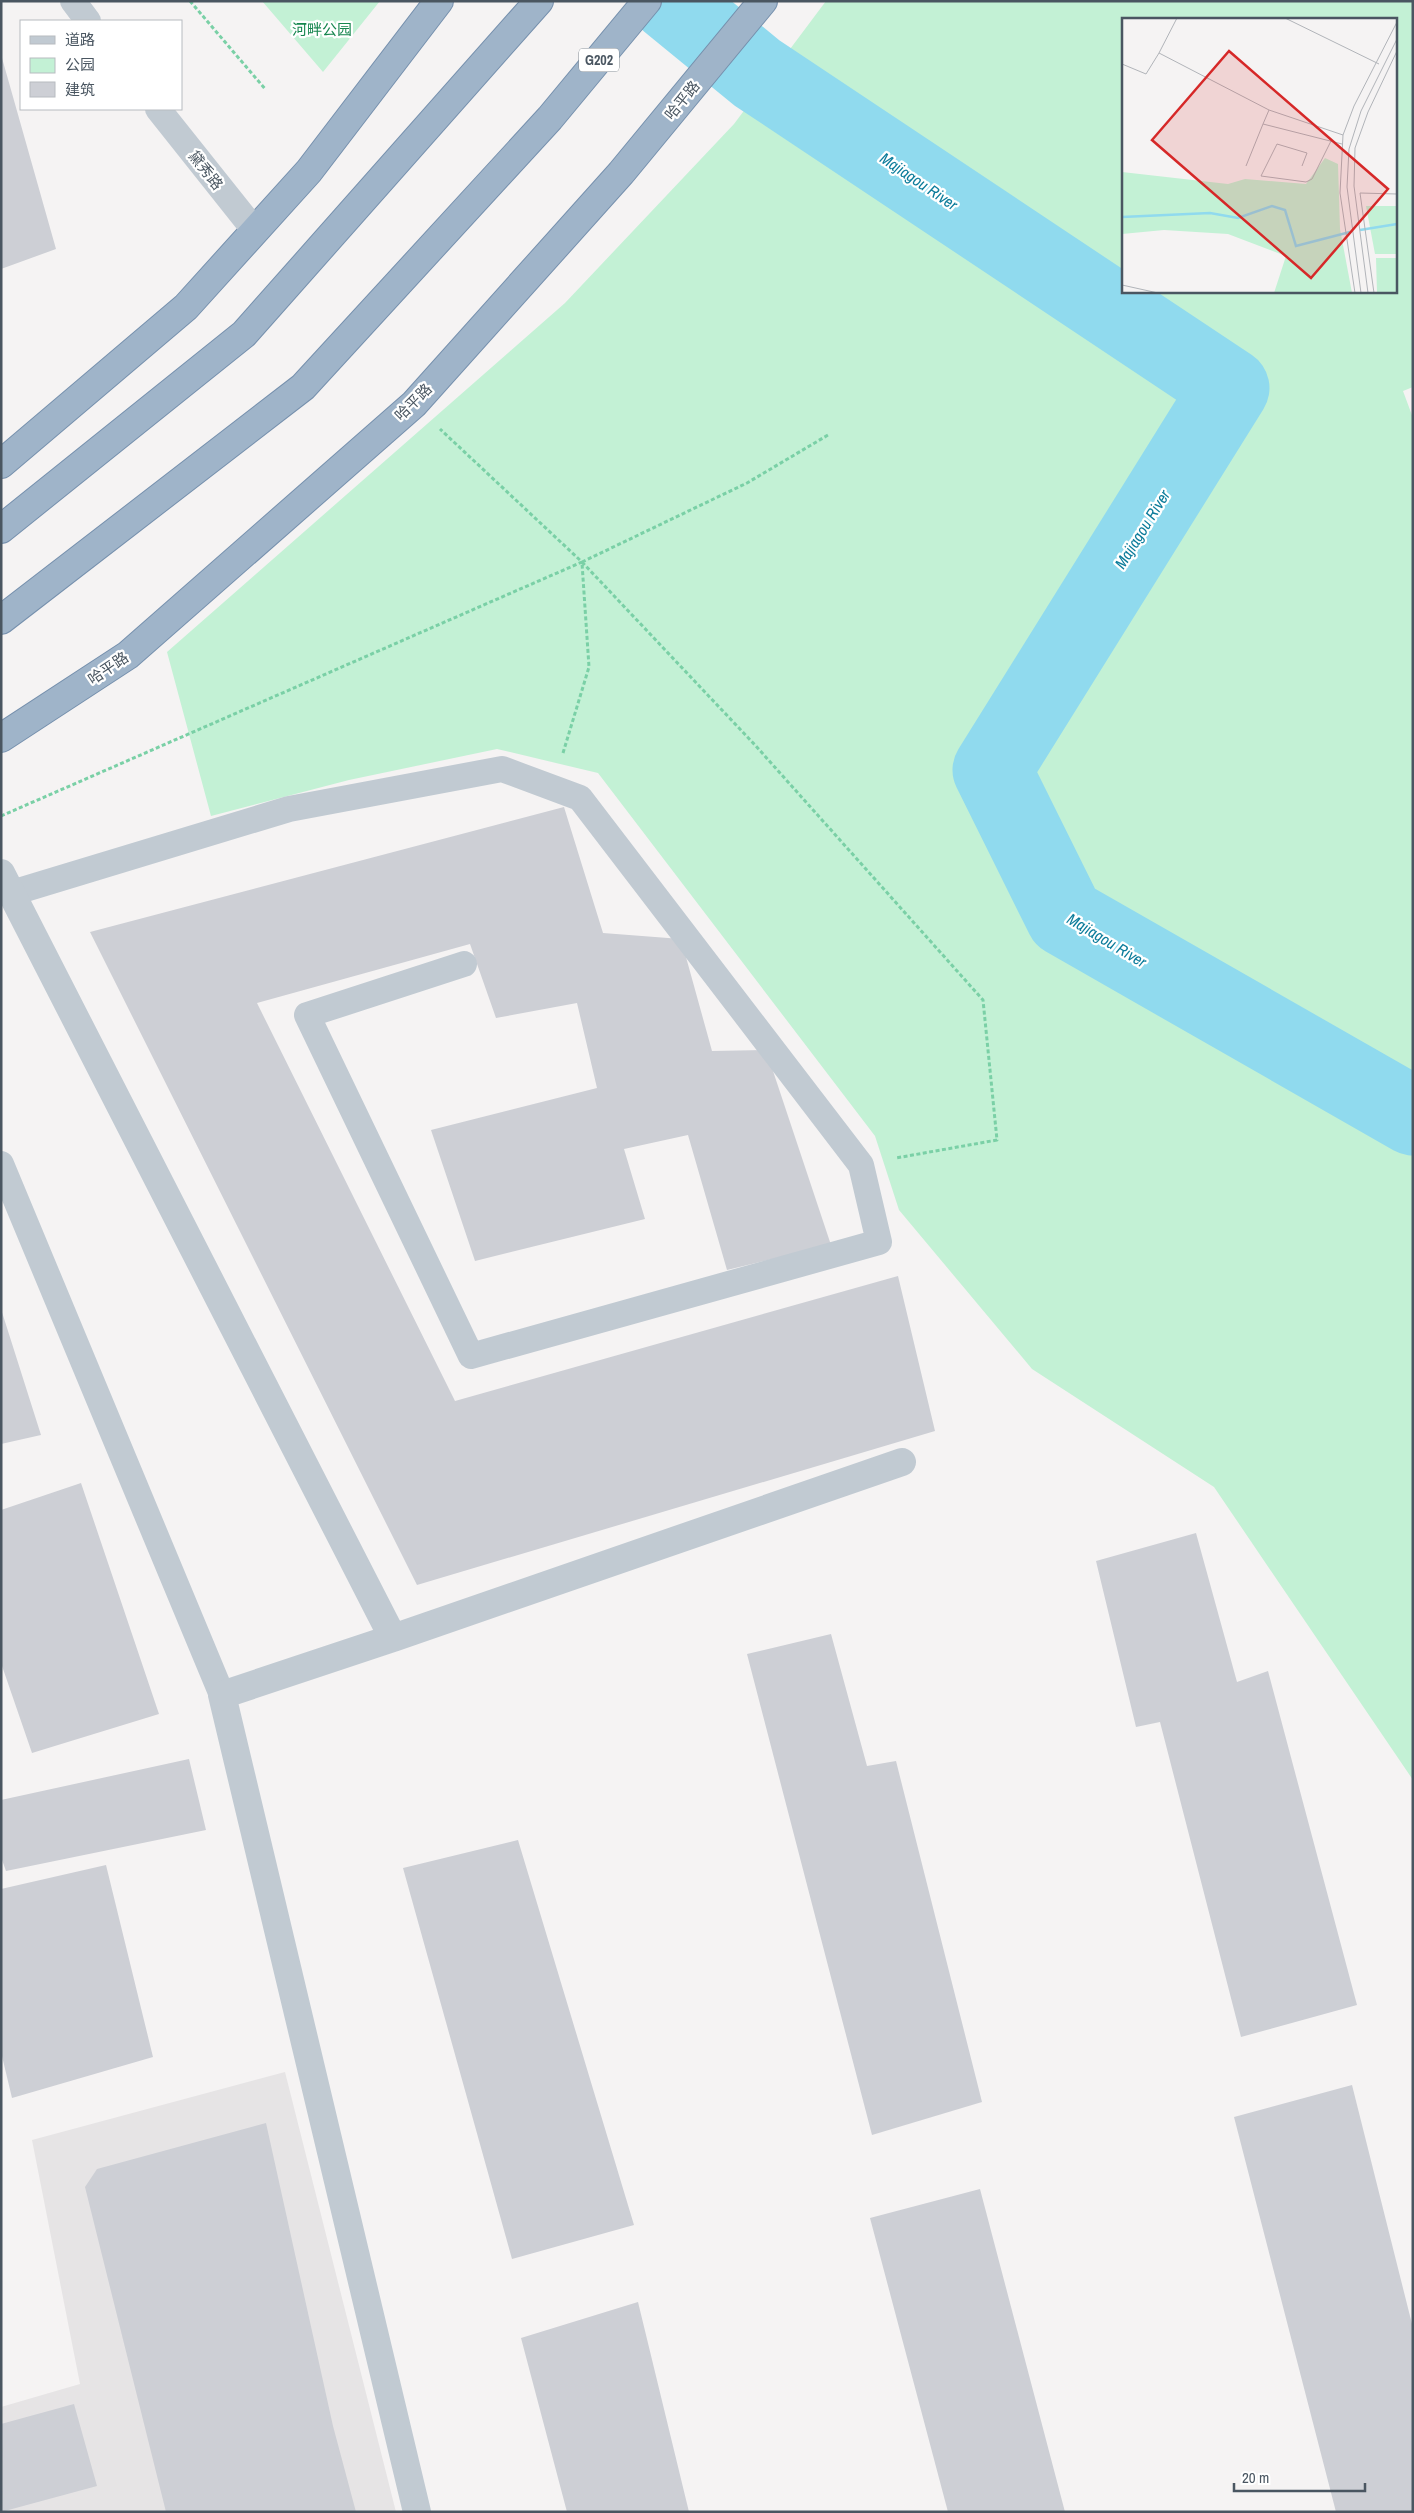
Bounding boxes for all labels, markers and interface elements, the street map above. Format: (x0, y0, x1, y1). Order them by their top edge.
inset map (1122, 18, 1396, 292)
park label: 河畔公园 (292, 19, 352, 40)
legend (20, 20, 182, 110)
text: 道路 (65, 29, 95, 50)
road number: G202 (579, 48, 619, 72)
text: 公园 (65, 54, 95, 75)
street label: 哈平路 (660, 76, 704, 124)
text: 建筑 (65, 79, 95, 100)
street label: 黛秀路 (184, 146, 228, 194)
water label: Majiagou River (876, 147, 963, 215)
street label: 哈平路 (390, 379, 436, 425)
water label: Majiagou River (1109, 485, 1175, 573)
street label: 哈平路 (83, 647, 133, 689)
water label: Majiagou River (1063, 908, 1151, 973)
scale bar (1234, 2460, 1365, 2492)
text: 20 m (1242, 2467, 1269, 2488)

